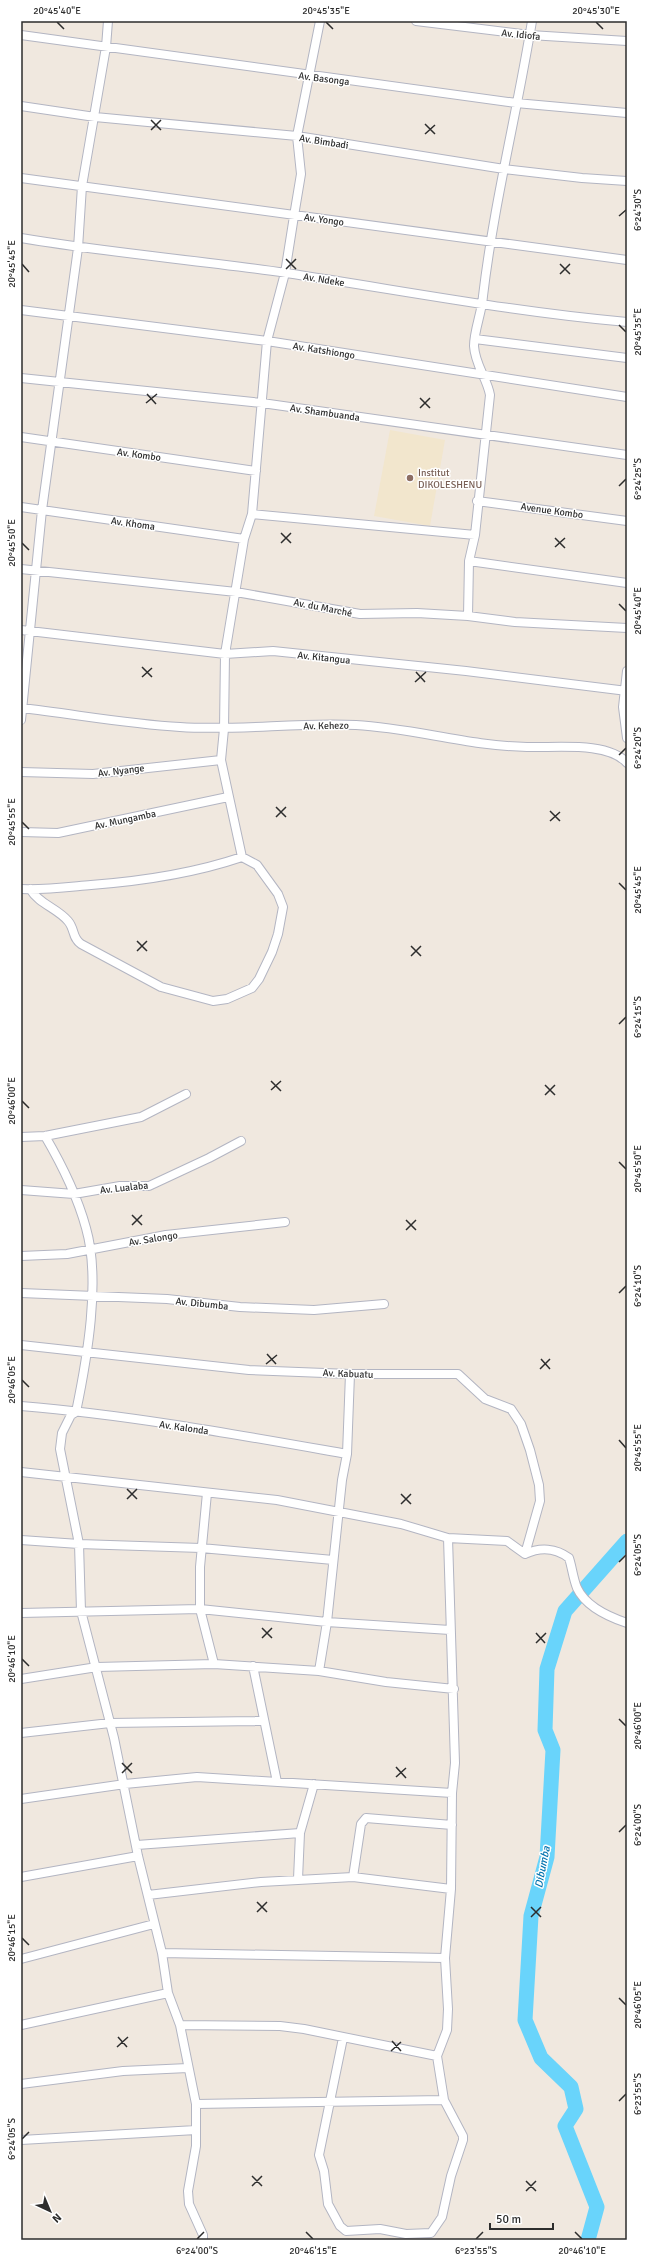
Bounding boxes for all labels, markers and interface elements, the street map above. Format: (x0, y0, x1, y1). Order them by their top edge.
text: 20°45'40"E (33, 5, 81, 17)
text: 20°45'35"E (302, 5, 350, 17)
text: 20°45'30"E (572, 5, 620, 17)
street label: Av. Idiofa (501, 27, 541, 43)
street label: Av. Basonga (298, 70, 350, 88)
street label: Av. Bimbadi (298, 132, 349, 152)
text: 6°24'30"S (632, 188, 644, 231)
street label: Av. Yongo (303, 211, 345, 229)
text: 20°45'45"E (6, 240, 18, 288)
street label: Av. Ndeke (302, 271, 345, 289)
text: 20°45'35"E (632, 308, 644, 356)
street label: Av. Katshiongo (292, 340, 356, 362)
street label: Av. Shambuanda (289, 402, 361, 424)
street label: Av. Kombo (116, 446, 162, 464)
text: 6°24'25"S (632, 457, 644, 500)
place label: Institut DIKOLESHENU (418, 467, 482, 491)
marker: Institut DIKOLESHENU (405, 473, 415, 483)
street label: Avenue Kombo (520, 501, 584, 521)
street label: Av. Khoma (110, 515, 156, 533)
text: 20°45'50"E (6, 519, 18, 567)
text: 20°45'40"E (632, 587, 644, 635)
street label: Av. du Marché (292, 596, 353, 620)
street label: Av. Kitangua (297, 649, 351, 667)
street label: Av. Kehezo (303, 720, 349, 732)
text: 6°24'20"S (632, 726, 644, 769)
street label: Av. Nyange (97, 762, 145, 780)
text: 20°45'55"E (6, 798, 18, 846)
street label: Av. Mungamba (93, 808, 157, 832)
text: 20°45'45"E (632, 866, 644, 914)
text: 6°24'15"S (632, 995, 644, 1038)
text: 20°46'00"E (6, 1077, 18, 1125)
text: 20°45'50"E (632, 1145, 644, 1193)
street label: Av. Lualaba (99, 1179, 149, 1197)
street label: Av. Salongo (128, 1229, 178, 1249)
text: 6°24'10"S (632, 1264, 644, 1307)
street label: Av. Dibumba (175, 1295, 229, 1313)
text: 20°46'05"E (6, 1356, 18, 1404)
street label: Av. Kabuatu (323, 1367, 373, 1381)
street label: Av. Kalonda (158, 1419, 209, 1437)
text: 20°45'55"E (632, 1424, 644, 1472)
text: 6°24'05"S (632, 1533, 644, 1576)
text: 20°46'10"E (6, 1635, 18, 1683)
text: 20°46'00"E (632, 1702, 644, 1750)
text: 6°24'00"S (632, 1803, 644, 1846)
water label: Dibumba (532, 1845, 553, 1889)
text: 20°46'15"E (6, 1914, 18, 1962)
text: 20°46'05"E (632, 1981, 644, 2029)
text: 6°23'55"S (632, 2072, 644, 2115)
text: 6°24'05"S (6, 2117, 18, 2160)
north arrow (30, 2191, 70, 2231)
scale bar (490, 2205, 553, 2231)
text: N (49, 2210, 64, 2225)
text: 50 m (496, 2212, 521, 2227)
text: 6°24'00"S (176, 2245, 219, 2257)
text: 20°46'15"E (289, 2245, 337, 2257)
text: 6°23'55"S (455, 2245, 498, 2257)
text: 20°46'10"E (558, 2245, 606, 2257)

